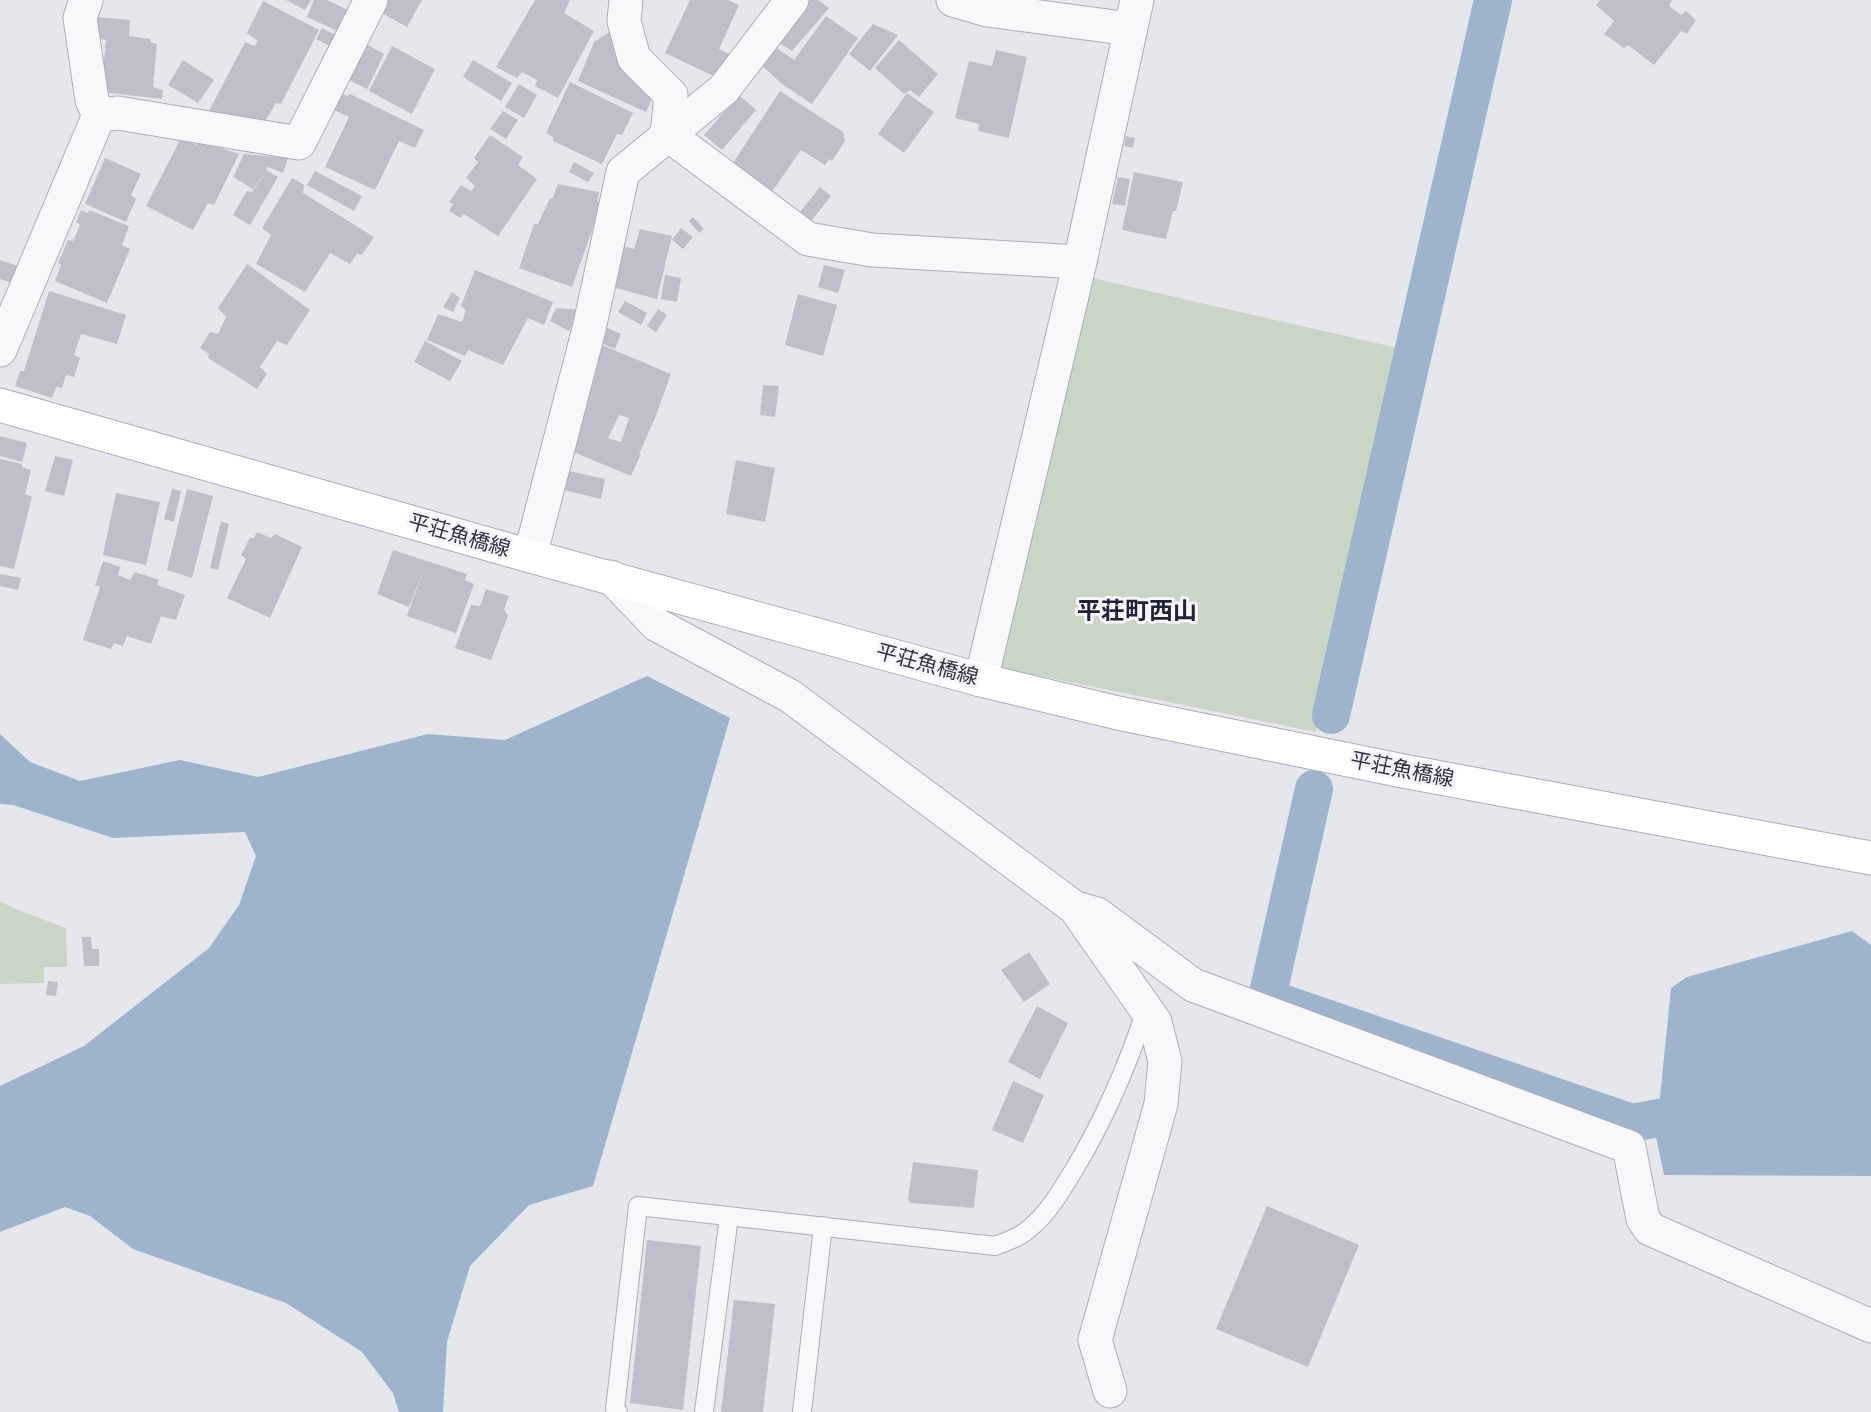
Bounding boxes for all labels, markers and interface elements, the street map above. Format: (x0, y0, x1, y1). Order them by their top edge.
street label: 平荘魚橋線 (405, 509, 513, 563)
district label: 平荘町西山 (1077, 598, 1197, 626)
street label: 平荘魚橋線 (873, 639, 981, 691)
street label: 平荘魚橋線 (1348, 748, 1456, 792)

